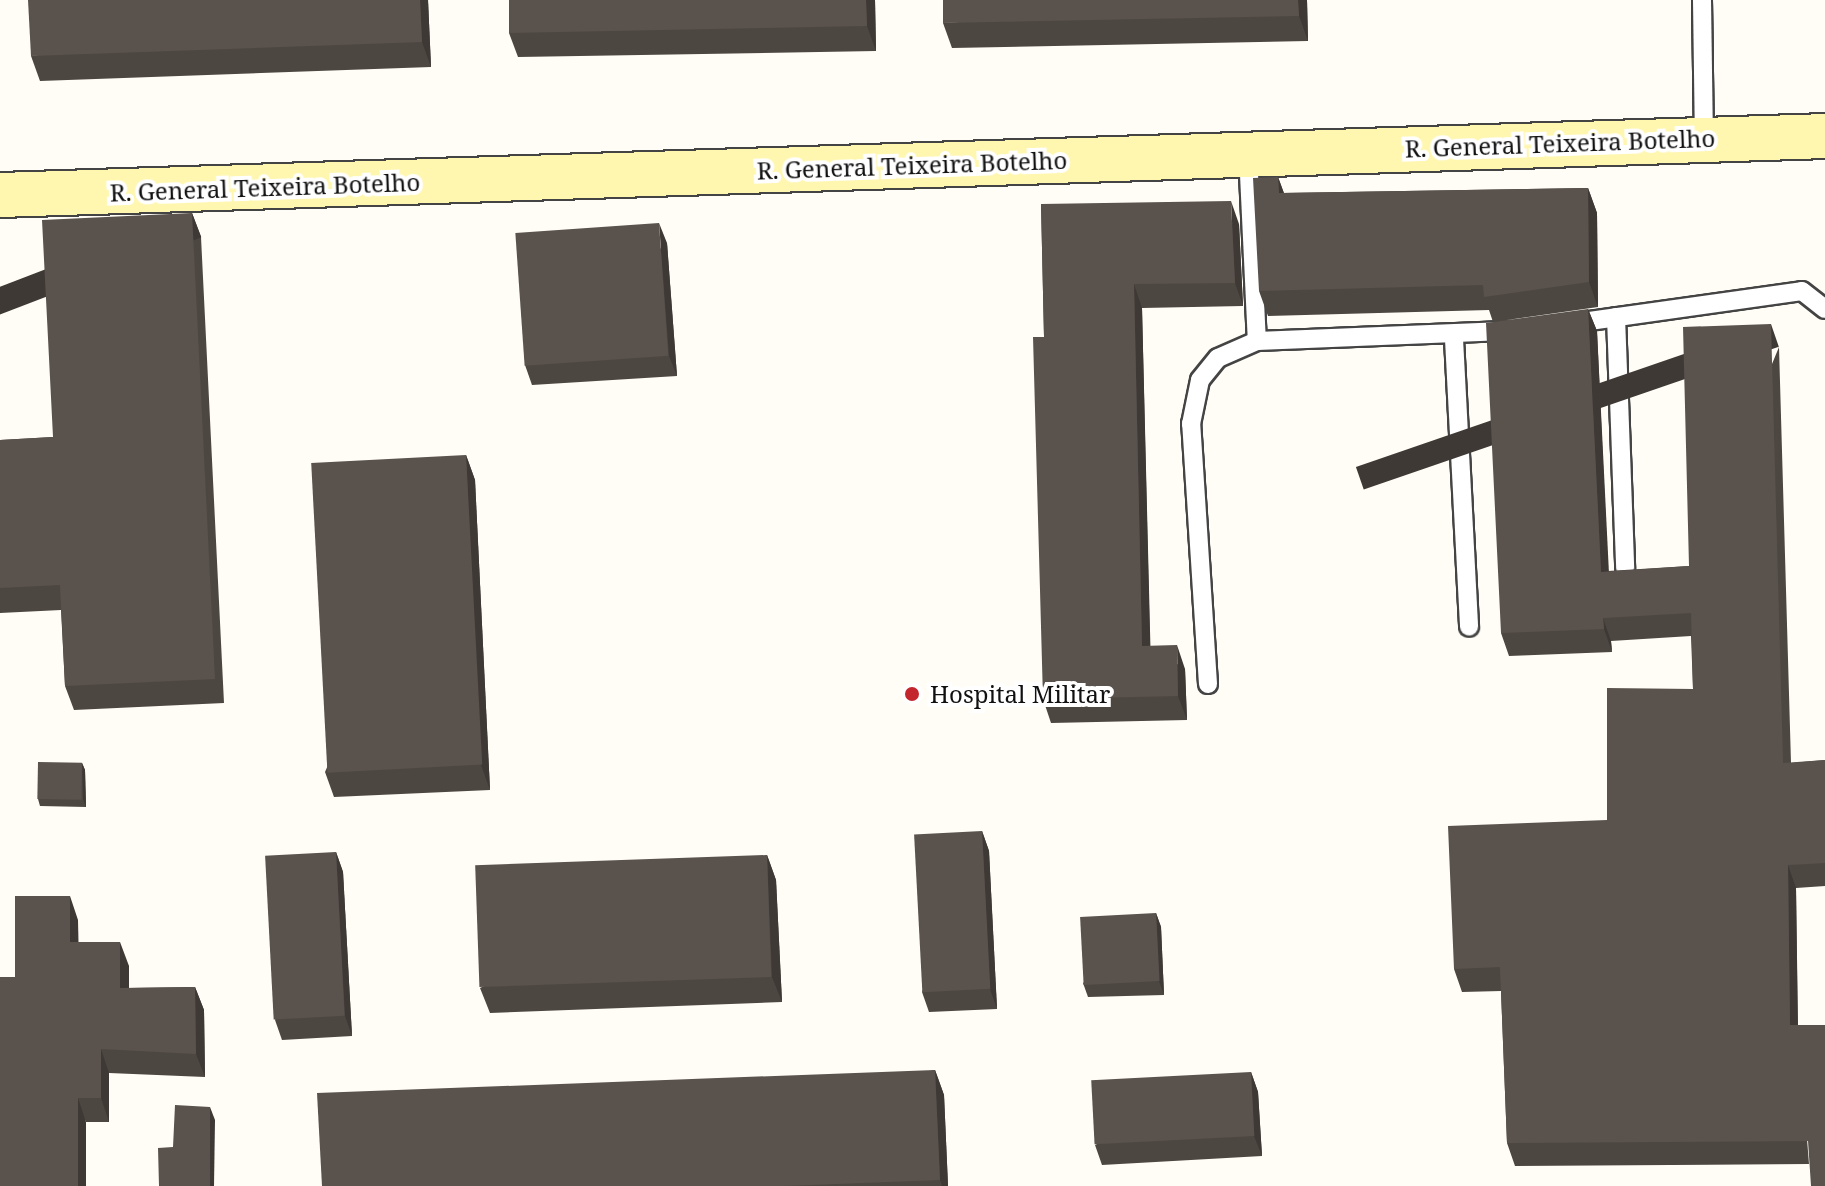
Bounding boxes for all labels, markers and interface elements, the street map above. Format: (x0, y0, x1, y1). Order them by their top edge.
street label: R. General Teixeira Botelho (1404, 123, 1716, 163)
street label: R. General Teixeira Botelho (756, 145, 1068, 185)
street label: R. General Teixeira Botelho (109, 167, 421, 207)
place label: Hospital Militar (930, 680, 1110, 708)
marker: Hospital Militar (901, 683, 923, 705)

